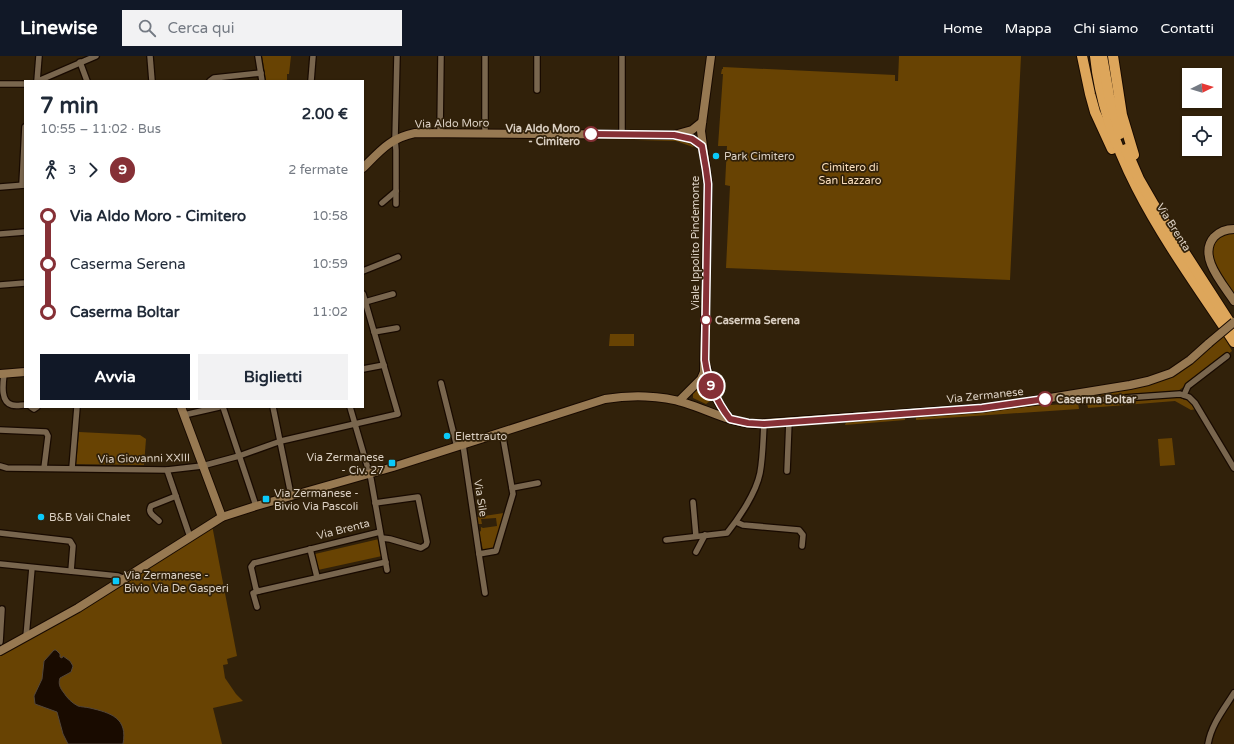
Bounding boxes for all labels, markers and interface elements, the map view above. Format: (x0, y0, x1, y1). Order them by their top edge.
search box (122, 10, 402, 46)
text: Linewise (20, 17, 98, 39)
icon: search (136, 17, 158, 39)
text: Cerca qui (168, 19, 234, 37)
text: Home (943, 20, 983, 37)
text: Mappa (1005, 20, 1052, 37)
text: Chi siamo (1074, 20, 1138, 37)
text: Contatti (1160, 20, 1214, 37)
north arrow (1182, 68, 1222, 108)
map controls (1182, 68, 1222, 156)
text: 7 min (40, 93, 99, 119)
text: 2.00 € (302, 105, 348, 123)
street label: Via Aldo Moro (415, 116, 490, 131)
button: locate (1182, 116, 1222, 156)
text: 10:55 – 11:02 · Bus (40, 121, 161, 137)
place label: Via Aldo Moro - Cimitero (505, 122, 580, 148)
marker: Via Aldo Moro - Cimitero (583, 126, 599, 142)
place label: Park Cimitero (724, 150, 795, 163)
marker: Park Cimitero (711, 151, 721, 161)
icon: walk (40, 159, 62, 181)
icon: forward (82, 159, 104, 181)
text: 9 (118, 161, 127, 178)
park label: Cimitero di San Lazzaro (819, 161, 882, 187)
text: 3 (68, 162, 76, 178)
text: 2 fermate (288, 162, 348, 178)
street label: Viale Ippolito Pindemonte (689, 176, 702, 310)
street label: Via Brenta (1154, 201, 1193, 254)
text: Via Aldo Moro - Cimitero (70, 207, 246, 225)
text: 10:58 (312, 208, 348, 224)
text: Caserma Serena (70, 255, 186, 273)
text: 10:59 (312, 256, 348, 272)
text: Caserma Boltar (70, 303, 179, 321)
text: 11:02 (312, 304, 348, 320)
marker: Caserma Serena (700, 314, 712, 326)
place label: Caserma Serena (715, 314, 800, 327)
button: Avvia (40, 354, 190, 400)
button: Biglietti (198, 354, 348, 400)
line badge: 9 (698, 373, 724, 399)
text: 9 (707, 377, 715, 394)
street label: Via Zermanese (946, 385, 1024, 406)
marker: Caserma Boltar (1037, 391, 1053, 407)
place label: Caserma Boltar (1056, 393, 1137, 406)
place label: Elettrauto (455, 430, 508, 443)
marker: Elettrauto (442, 431, 452, 441)
street label: Via Giovanni XXIII (98, 451, 190, 466)
place label: Via Zermanese - Civ. 27 (307, 451, 384, 477)
marker: Via Zermanese - Civ. 27 (387, 458, 397, 468)
street label: Via Sile (471, 478, 490, 518)
place label: Via Zermanese - Bivio Via Pascoli (274, 487, 359, 513)
marker: Via Zermanese - Bivio Via Pascoli (261, 494, 271, 504)
place label: B&B Vali Chalet (49, 511, 130, 524)
marker: B&B Vali Chalet (36, 512, 46, 522)
street label: Via Brenta (315, 517, 371, 542)
place label: Via Zermanese - Bivio Via De Gasperi (124, 569, 229, 595)
marker: Via Zermanese - Bivio Via De Gasperi (111, 576, 121, 586)

